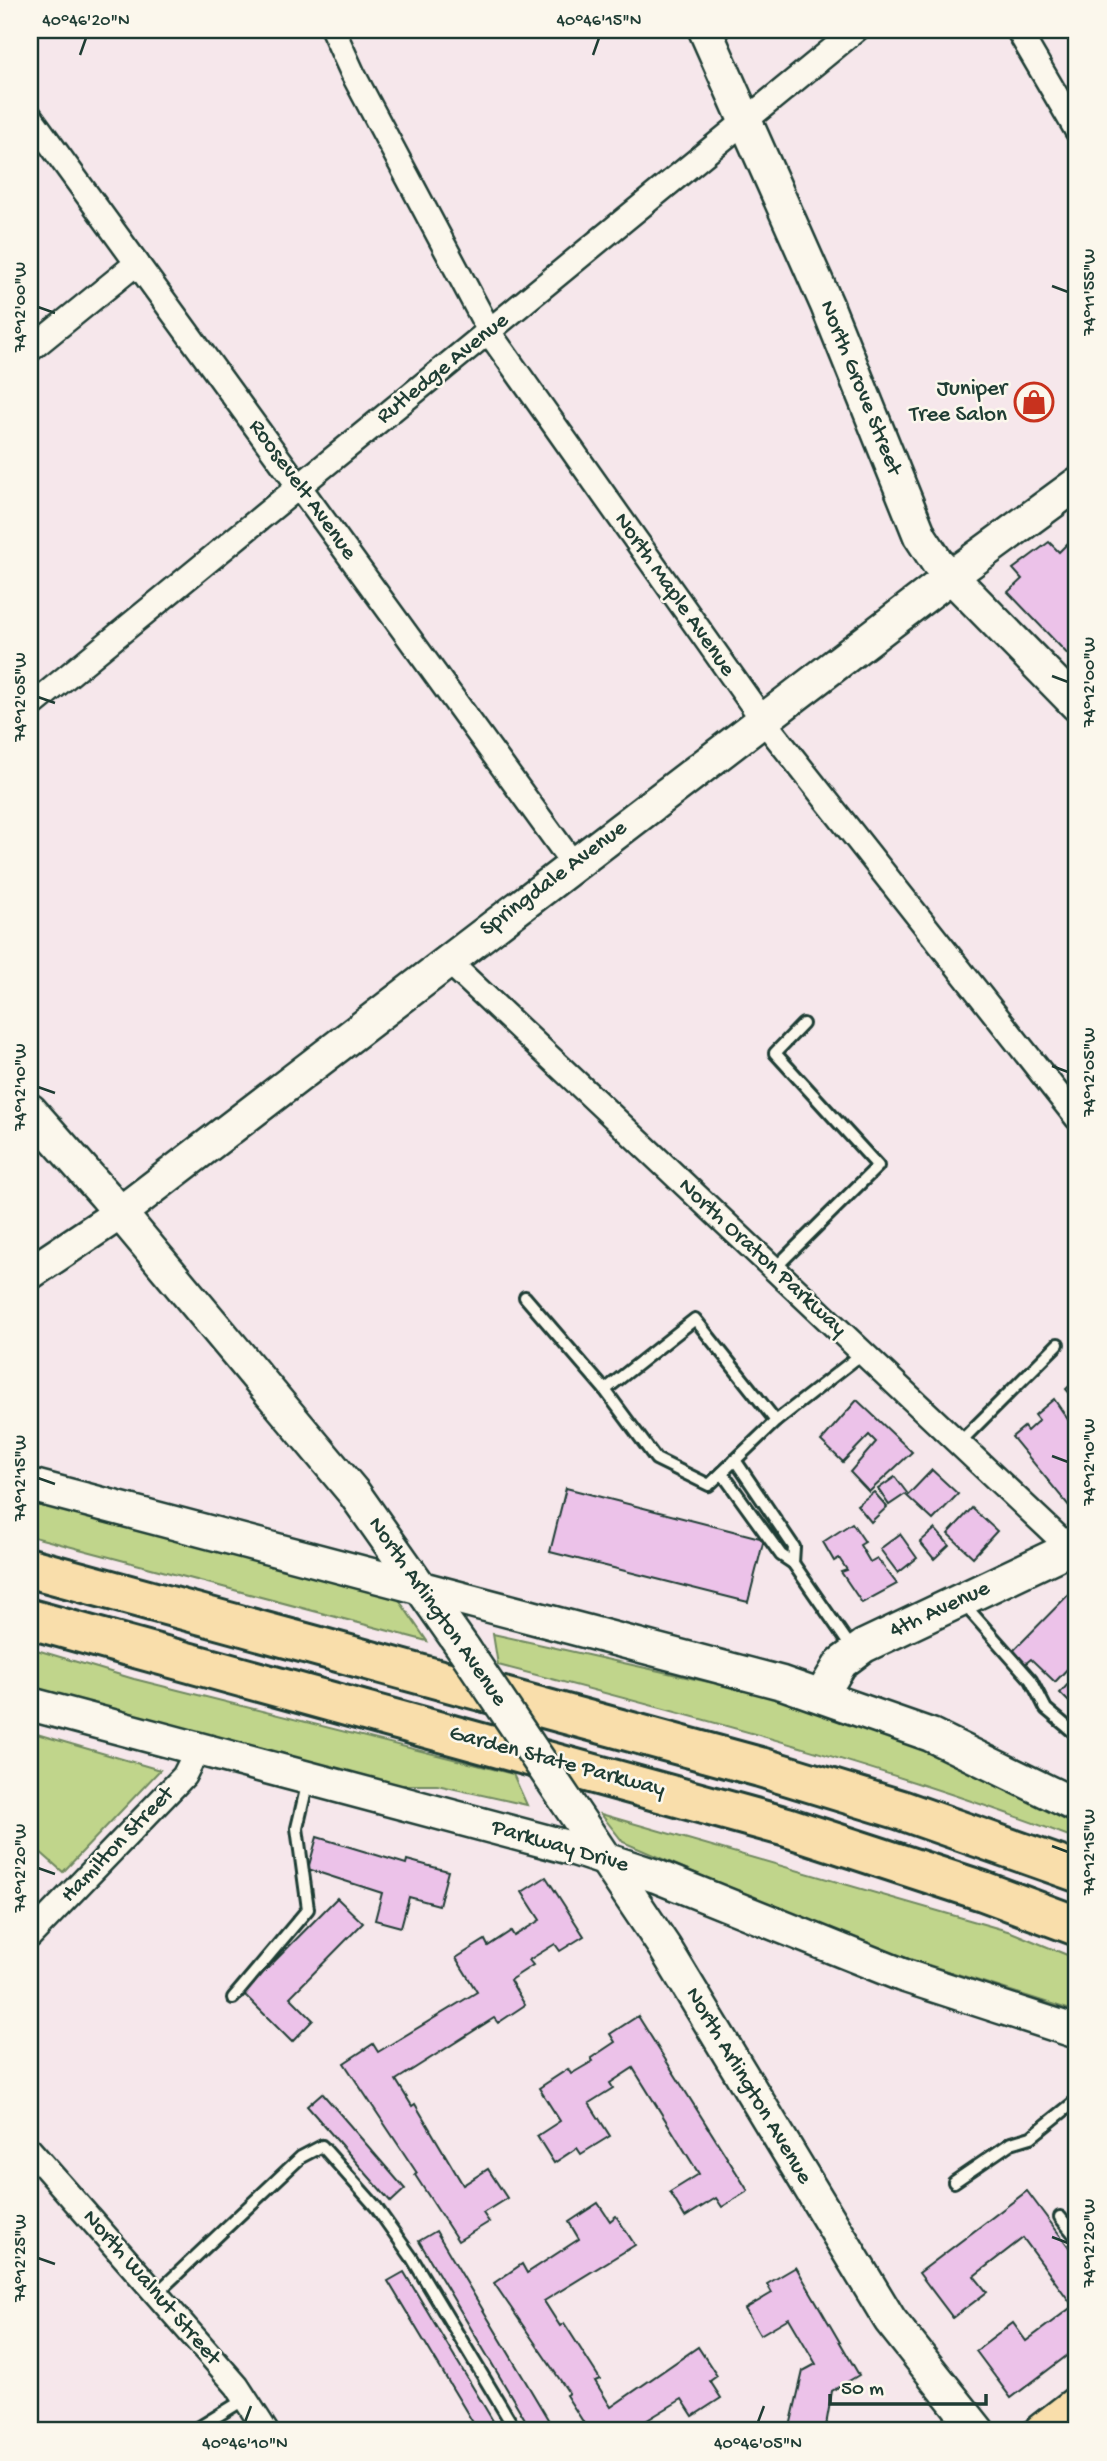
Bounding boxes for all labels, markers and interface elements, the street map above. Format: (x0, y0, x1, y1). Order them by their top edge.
text: 40°46'20"N (42, 11, 130, 32)
text: 40°46'15"N (556, 11, 642, 32)
text: 74°11'55"W (1080, 249, 1101, 336)
text: 74°12'00"W (11, 262, 32, 353)
street label: North Grove Street (813, 297, 908, 481)
street label: Rutledge Avenue (371, 307, 515, 431)
place label: Juniper Tree Salon (907, 376, 1009, 429)
shop icon: Juniper Tree Salon (1013, 381, 1055, 423)
street label: Roosevelt Avenue (242, 414, 363, 567)
street label: North Maple Avenue (607, 508, 741, 683)
text: 74°12'00"W (1080, 637, 1101, 728)
text: 74°12'05"W (11, 652, 32, 743)
street label: Springdale Avenue (475, 814, 634, 943)
text: 74°12'05"W (1080, 1027, 1101, 1118)
text: 74°12'10"W (11, 1044, 32, 1131)
street label: North Oraton Parkway (672, 1173, 852, 1343)
text: 74°12'10"W (1080, 1419, 1101, 1506)
text: 74°12'15"W (11, 1435, 32, 1522)
street label: North Arlington Avenue (361, 1512, 513, 1713)
street label: 4th Avenue (886, 1575, 995, 1645)
street label: Garden State Parkway (446, 1720, 668, 1804)
street label: Hamilton Street (56, 1780, 181, 1909)
text: 74°12'15"W (1080, 1809, 1101, 1896)
street label: Parkway Drive (487, 1814, 633, 1880)
text: 74°12'20"W (11, 1824, 32, 1913)
street label: North Arlington Avenue (679, 1983, 818, 2190)
text: 74°12'20"W (1080, 2199, 1101, 2288)
street label: North Walnut Street (76, 2205, 227, 2373)
text: 74°12'25"W (11, 2214, 32, 2303)
scale bar (830, 2363, 986, 2407)
text: 50 m (841, 2378, 884, 2403)
text: 40°46'10"N (202, 2434, 288, 2455)
text: 40°46'05"N (714, 2434, 802, 2455)

